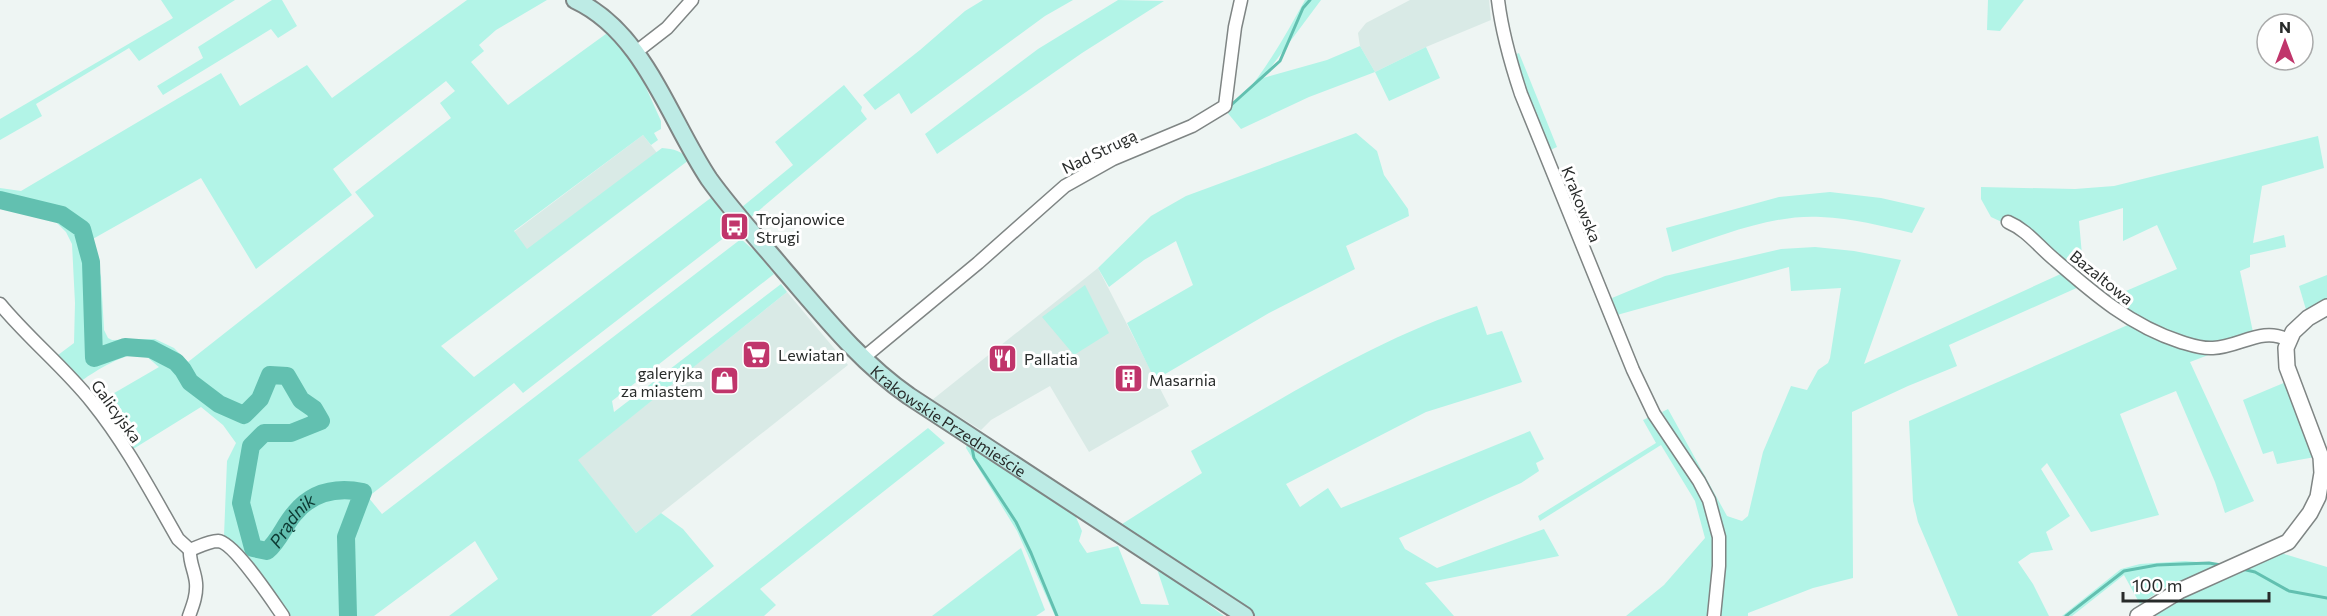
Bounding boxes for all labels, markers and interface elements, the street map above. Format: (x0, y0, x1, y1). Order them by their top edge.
north arrow (2255, 12, 2315, 72)
text: N (2279, 17, 2291, 36)
street label: Nad Strugą (1059, 125, 1139, 177)
street label: Krakowska (1558, 163, 1606, 245)
place label: Trojanowice Strugi (756, 209, 845, 246)
bus stop icon: Trojanowice Strugi (719, 211, 751, 243)
street label: Bazaltowa (2067, 246, 2137, 308)
supermarket icon: Lewiatan (741, 338, 773, 370)
restaurant icon: Pallatia (987, 342, 1019, 374)
place label: Lewiatan (778, 345, 845, 364)
place label: Pallatia (1024, 349, 1078, 368)
street label: Krakowskie Przedmieście (867, 361, 1030, 480)
place label: galeryjka za miastem (621, 363, 703, 400)
building icon: Masarnia (1112, 363, 1144, 395)
shop icon: galeryjka za miastem (708, 365, 740, 397)
place label: Masarnia (1149, 370, 1216, 389)
street label: Galicyjska (88, 376, 146, 446)
water label: Prądnik (264, 488, 320, 552)
scale bar (2123, 565, 2268, 603)
text: 100 m (2132, 574, 2182, 596)

